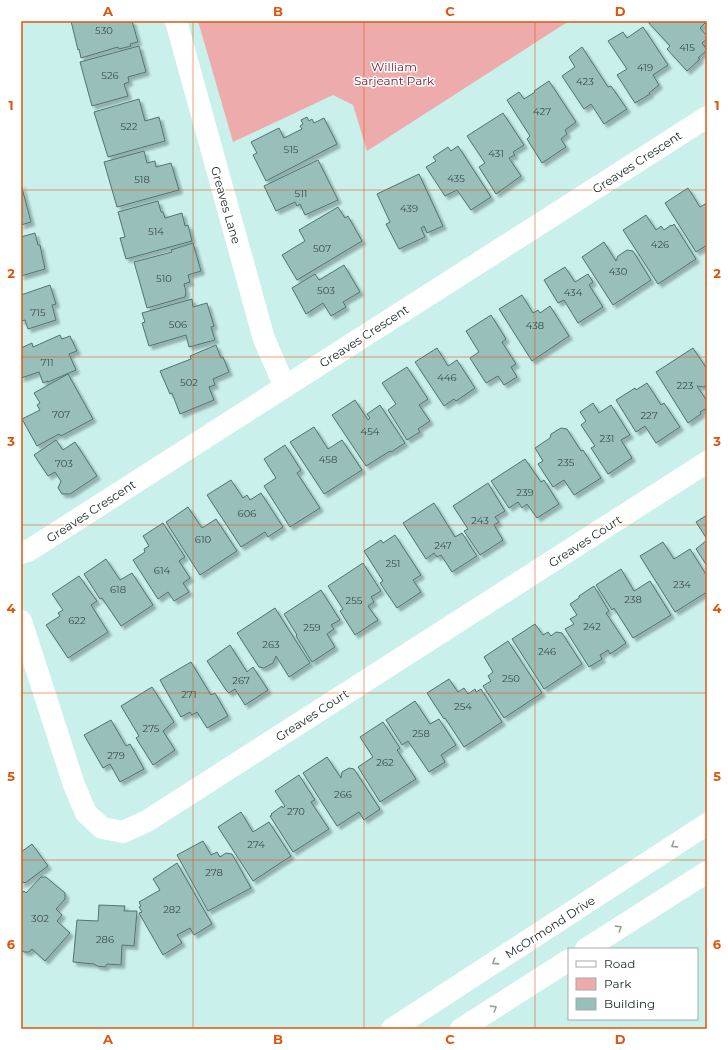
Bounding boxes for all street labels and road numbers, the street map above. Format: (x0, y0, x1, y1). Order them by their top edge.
street label: Greaves Crescent (589, 127, 685, 197)
street label: Greaves Lane (208, 164, 244, 246)
street label: Greaves Crescent (316, 301, 412, 371)
street label: Greaves Crescent (43, 476, 139, 546)
street label: Greaves Court (546, 512, 625, 570)
street label: Greaves Court (273, 686, 352, 744)
street label: McOrmond Drive (502, 892, 598, 962)

